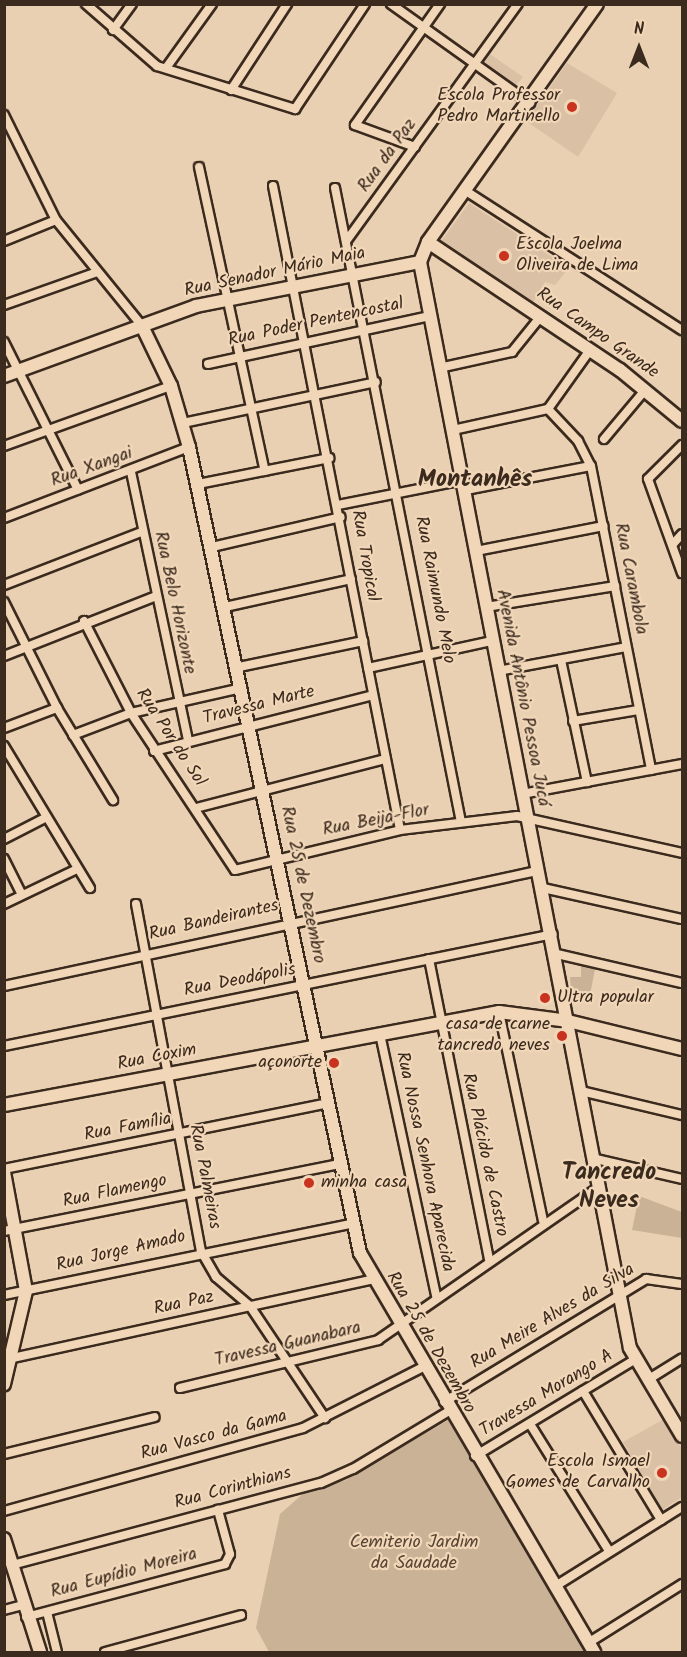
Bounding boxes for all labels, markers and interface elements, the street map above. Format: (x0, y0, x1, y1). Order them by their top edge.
text: N (634, 17, 644, 42)
north arrow (609, 18, 669, 78)
place label: Escola Professor Pedro Martinello (437, 86, 560, 128)
marker: Escola Professor Pedro Martinello (565, 100, 579, 114)
street label: Rua da Paz (354, 115, 422, 197)
place label: Escola Joelma Oliveira de Lima (516, 235, 639, 278)
street label: Rua Senador Mário Maia (183, 243, 367, 303)
marker: Escola Joelma Oliveira de Lima (497, 249, 511, 263)
street label: Rua Campo Grande (532, 284, 662, 384)
street label: Rua Poder Pentencostal (226, 294, 406, 352)
street label: Rua Xangai (48, 443, 136, 493)
district label: Montanhês (418, 466, 532, 494)
street label: Rua Tropical (345, 509, 383, 603)
street label: Rua Raimundo Melo (409, 514, 459, 666)
street label: Rua Carambola (609, 521, 651, 637)
street label: Rua Belo Horizonte (148, 530, 200, 676)
street label: Avenida Antônio Pessoa Jucá (490, 588, 554, 808)
street label: Travessa Marte (201, 682, 317, 730)
street label: Rua Por do Sol (130, 685, 210, 791)
street label: Rua Beija-Flor (321, 800, 431, 842)
street label: Rua 25 de Dezembro (275, 804, 329, 966)
street label: Rua Bandeirantes (147, 896, 281, 946)
street label: Rua Deodápolis (182, 960, 298, 1002)
place label: Ultra popular (557, 987, 654, 1009)
marker: Ultra popular (538, 991, 552, 1005)
place label: casa de carne tancredo neves (438, 1015, 550, 1058)
marker: casa de carne tancredo neves (555, 1029, 569, 1043)
street label: Rua Coxim (116, 1040, 198, 1076)
street label: Rua Nossa Senhora Aparecida (390, 1050, 458, 1274)
place label: açonorte (259, 1052, 322, 1074)
marker: açonorte (327, 1056, 341, 1070)
street label: Rua Plácido de Castro (456, 1071, 512, 1239)
street label: Rua Família (83, 1109, 173, 1147)
street label: Rua Palmeiras (183, 1123, 225, 1231)
district label: Tancredo Neves (562, 1159, 656, 1215)
street label: Rua Flamengo (61, 1170, 169, 1214)
place label: minha casa (321, 1172, 407, 1194)
marker: minha casa (302, 1176, 316, 1190)
street label: Rua Jorge Amado (54, 1227, 188, 1277)
street label: Rua Meire Alves da Silva (467, 1259, 639, 1375)
street label: Rua 25 de Dezembro (381, 1268, 479, 1418)
street label: Rua Paz (152, 1287, 216, 1321)
street label: Travessa Guanabara (213, 1318, 363, 1372)
street label: Travessa Morango A (476, 1346, 618, 1442)
street label: Rua Vasco da Gama (138, 1406, 290, 1466)
place label: Escola Ismael Gomes de Carvalho (506, 1452, 650, 1494)
street label: Rua Corinthians (172, 1463, 294, 1515)
marker: Escola Ismael Gomes de Carvalho (655, 1466, 669, 1480)
park label: Cemiterio Jardim da Saudade (350, 1533, 478, 1576)
street label: Rua Eupídio Moreira (48, 1544, 200, 1604)

